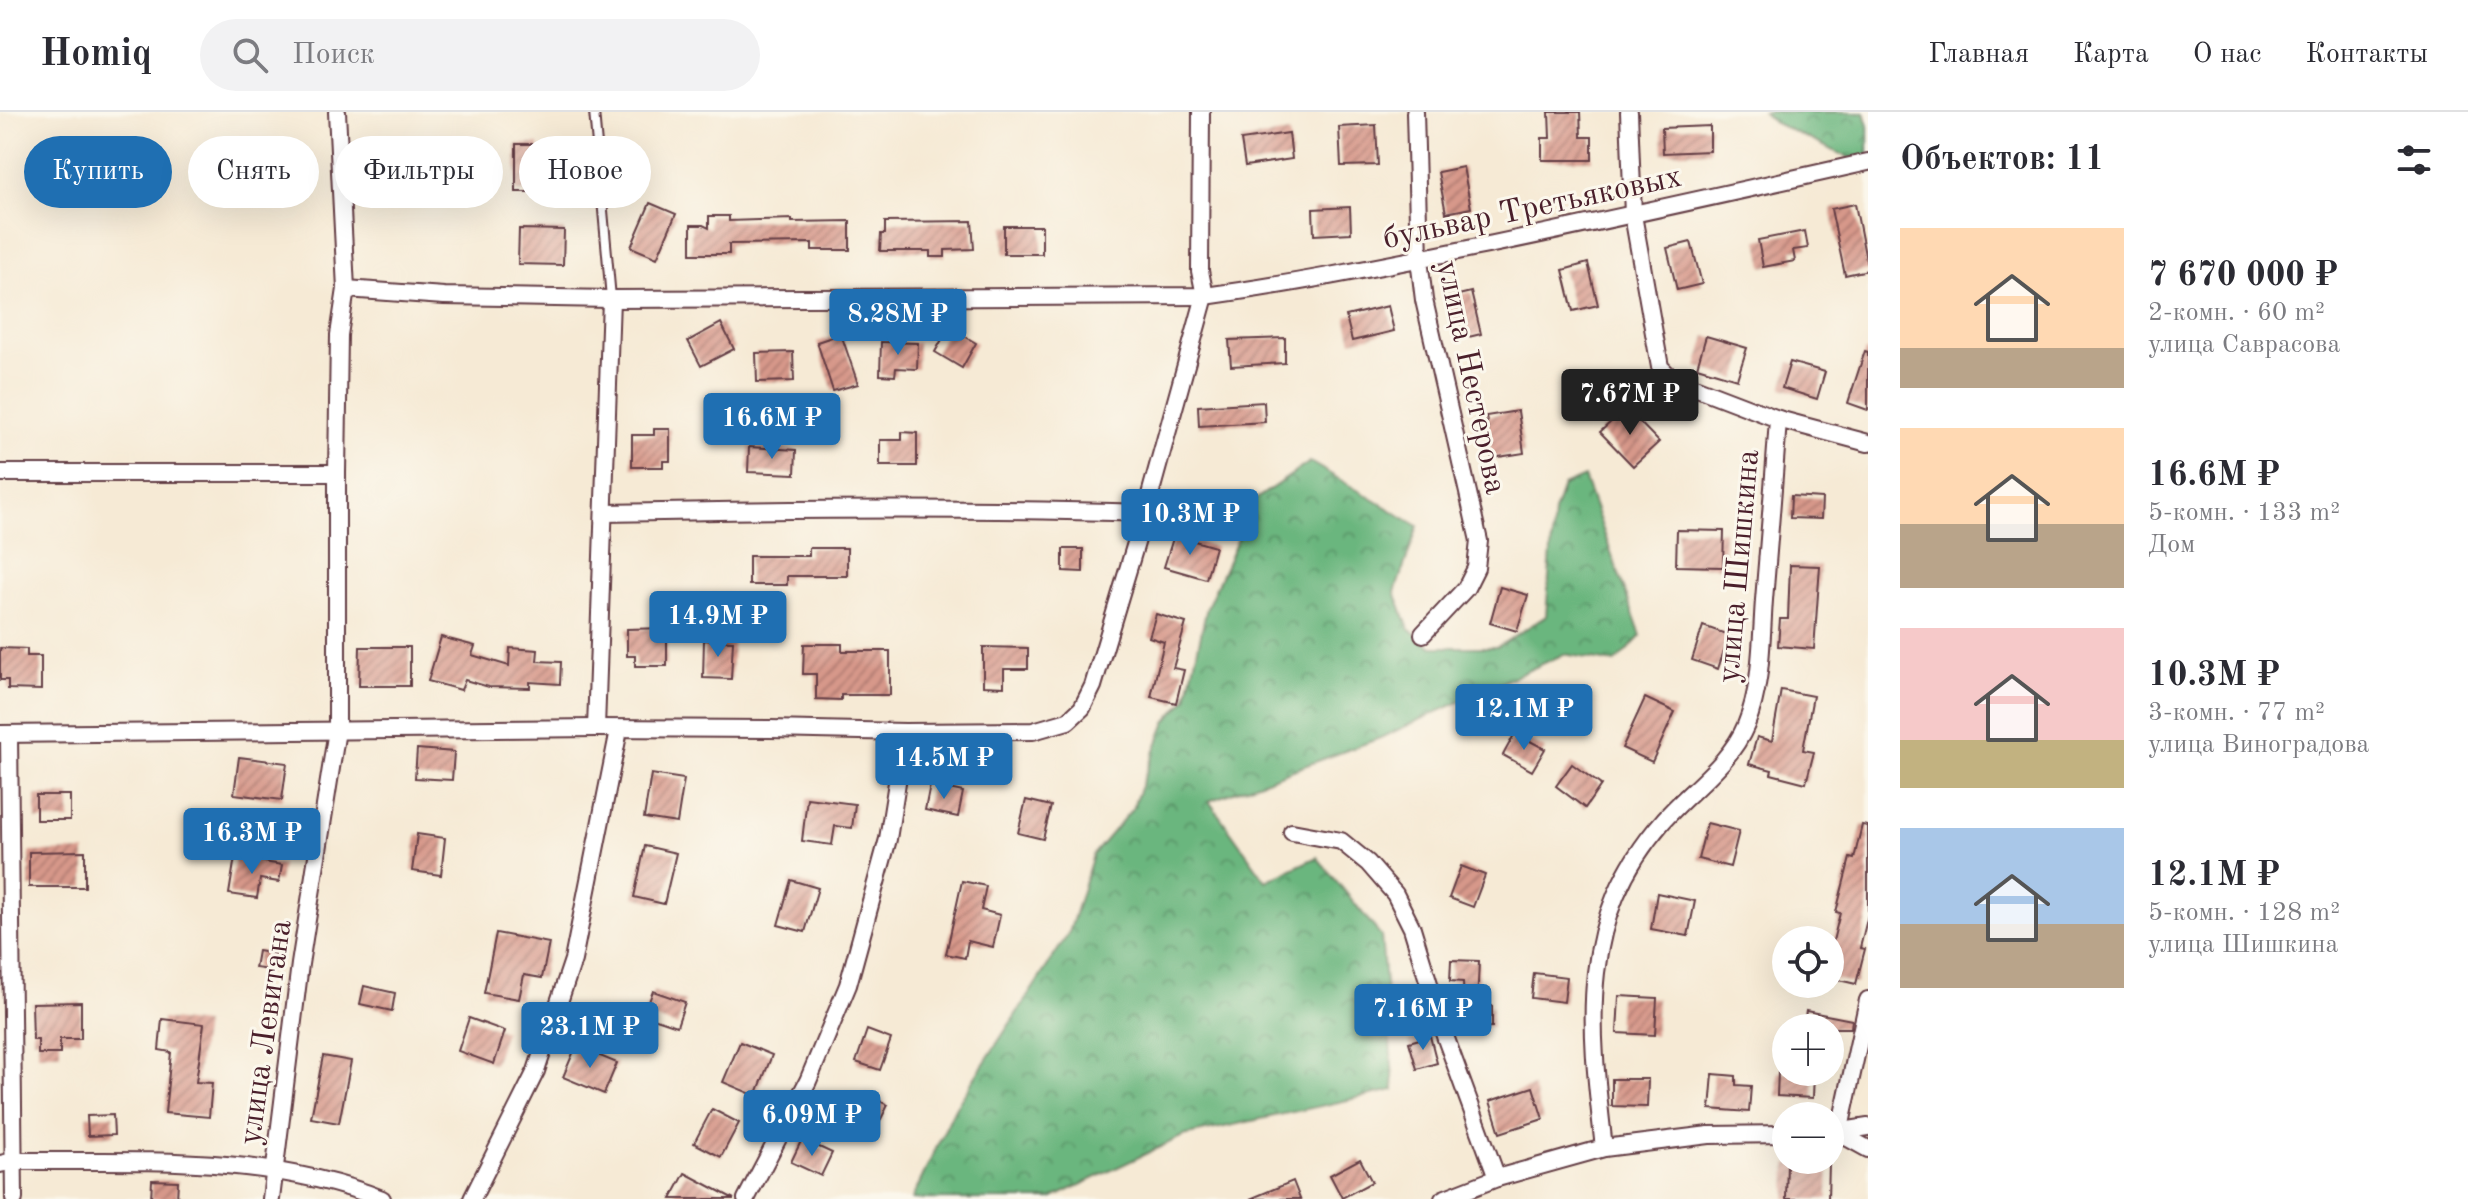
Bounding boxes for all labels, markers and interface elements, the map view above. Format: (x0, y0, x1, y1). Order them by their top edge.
search box (200, 19, 760, 91)
icon: search (228, 33, 272, 77)
text: Homiq (40, 36, 152, 74)
text: Поиск (292, 40, 375, 70)
text: Главная (1928, 41, 2029, 69)
text: Карта (2073, 41, 2149, 69)
text: О нас (2193, 41, 2262, 69)
text: Контакты (2306, 41, 2428, 69)
chip: Купить (24, 136, 172, 208)
chip: Снять (188, 136, 319, 208)
chip: Фильтры (335, 136, 503, 208)
chip: Новое (519, 136, 651, 208)
icon: filters (2392, 138, 2436, 182)
text: Объектов: 11 (1900, 143, 2104, 177)
street label: бульвар Третьяковых (1380, 162, 1685, 256)
street label: улица Нестерова (1430, 258, 1511, 498)
text: 7 670 000 ₽ (2148, 259, 2338, 293)
icon: home (1964, 260, 2060, 356)
pin: 8.28M ₽ (824, 289, 972, 357)
text: 2-комн. · 60 m² (2148, 300, 2325, 326)
text: 8.28M ₽ (847, 302, 949, 328)
text: улица Саврасова (2148, 332, 2340, 358)
pin: 7.67M ₽ (1556, 369, 1704, 437)
text: 7.67M ₽ (1579, 382, 1681, 408)
pin: 16.6M ₽ (698, 393, 846, 461)
text: 16.6M ₽ (721, 406, 823, 432)
street label: улица Шишкина (1714, 448, 1766, 684)
text: 16.6M ₽ (2148, 459, 2280, 493)
icon: home (1964, 460, 2060, 556)
pin: 10.3M ₽ (1116, 489, 1264, 557)
text: 5-комн. · 133 m² (2148, 500, 2340, 526)
text: 10.3M ₽ (1139, 502, 1241, 528)
text: Дом (2148, 532, 2195, 558)
pin: 14.9M ₽ (644, 591, 792, 659)
text: 14.9M ₽ (667, 604, 769, 630)
text: 10.3M ₽ (2148, 659, 2280, 693)
icon: home (1964, 660, 2060, 756)
pin: 12.1M ₽ (1450, 684, 1598, 752)
text: 12.1M ₽ (1473, 697, 1575, 723)
text: 3-комн. · 77 m² (2148, 700, 2325, 726)
text: улица Виноградова (2148, 732, 2369, 758)
pin: 14.5M ₽ (870, 733, 1018, 801)
text: 14.5M ₽ (893, 746, 995, 772)
pin: 16.3M ₽ (178, 808, 326, 876)
text: 16.3M ₽ (201, 821, 303, 847)
text: 12.1M ₽ (2148, 859, 2280, 893)
icon: home (1964, 860, 2060, 956)
text: 5-комн. · 128 m² (2148, 900, 2340, 926)
street label: улица Левитана (235, 917, 299, 1147)
map controls (1772, 926, 1844, 1174)
button: locate (1772, 926, 1844, 998)
text: улица Шишкина (2148, 932, 2338, 958)
pin: 7.16M ₽ (1349, 984, 1497, 1052)
text: 7.16M ₽ (1372, 997, 1474, 1023)
pin: 23.1M ₽ (516, 1002, 664, 1070)
button: + (1772, 1014, 1844, 1086)
text: 23.1M ₽ (539, 1015, 641, 1041)
pin: 6.09M ₽ (738, 1090, 886, 1158)
button: − (1772, 1102, 1844, 1174)
text: 6.09M ₽ (761, 1103, 863, 1129)

